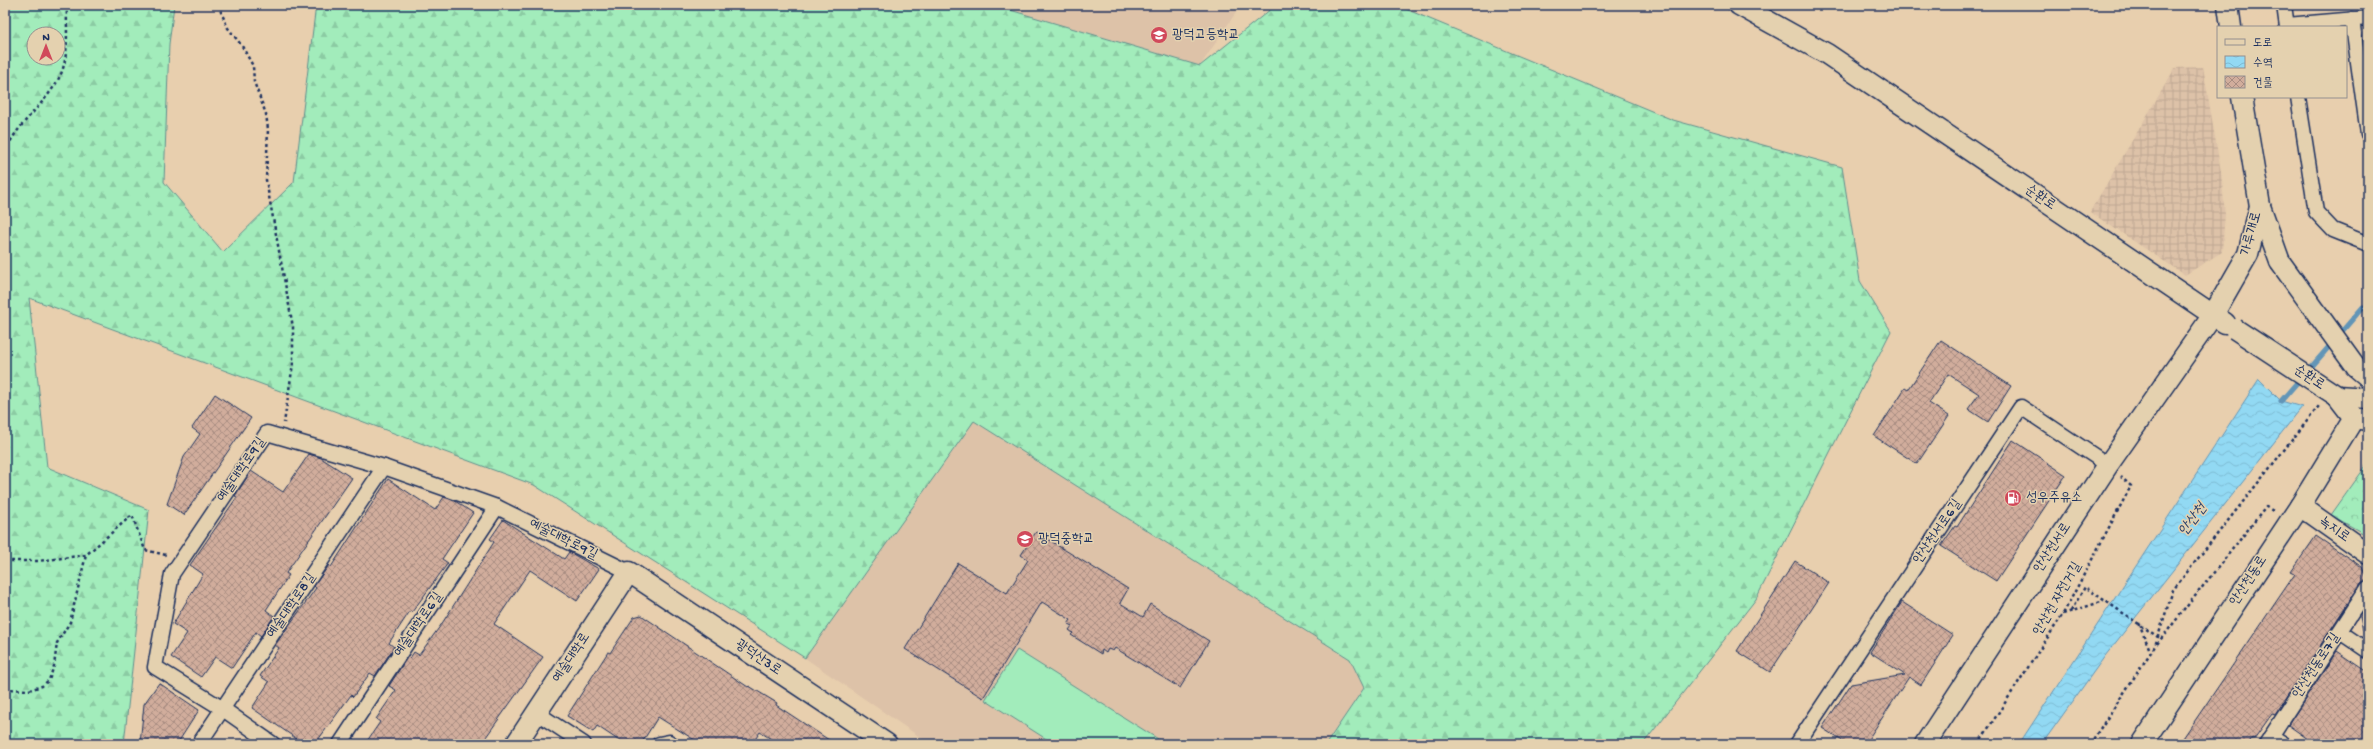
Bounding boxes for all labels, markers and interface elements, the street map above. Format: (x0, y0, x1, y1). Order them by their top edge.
school or university icon: 광덕고등학교 (1149, 25, 1169, 45)
north arrow (26, 26, 66, 66)
legend (2217, 26, 2347, 98)
place label: 광덕고등학교 (1172, 27, 1240, 44)
text: N (42, 32, 50, 44)
text: 도로 (2253, 37, 2272, 51)
text: 수역 (2253, 56, 2273, 71)
text: 건물 (2253, 77, 2273, 91)
street label: 순환로 (2021, 182, 2059, 214)
street label: 가루개로 (2238, 210, 2266, 258)
street label: 순환로 (2290, 362, 2328, 394)
street label: 예술대학로9길 (214, 434, 270, 506)
fuel station icon: 성우주유소 (2003, 488, 2023, 508)
place label: 성우주유소 (2026, 490, 2082, 507)
street label: 안산천서로6길 (1910, 496, 1966, 568)
water label: 안산천 (2175, 499, 2212, 540)
street label: 녹지로 (2315, 513, 2353, 547)
street label: 예술대학로9길 (526, 516, 601, 564)
street label: 안산천서로 (2031, 520, 2075, 576)
school or university icon: 광덕중학교 (1015, 529, 1035, 549)
place label: 광덕중학교 (1038, 531, 1094, 548)
street label: 안산천동로 (2227, 553, 2271, 609)
street label: 안산천 자전거길 (2030, 559, 2086, 639)
street label: 예술대학로8길 (264, 569, 321, 642)
street label: 예술대학로6길 (391, 589, 447, 661)
street label: 안산천동로7길 (2289, 629, 2345, 702)
street label: 예술대학로 (550, 630, 594, 686)
street label: 광덕산3로 (732, 636, 784, 680)

